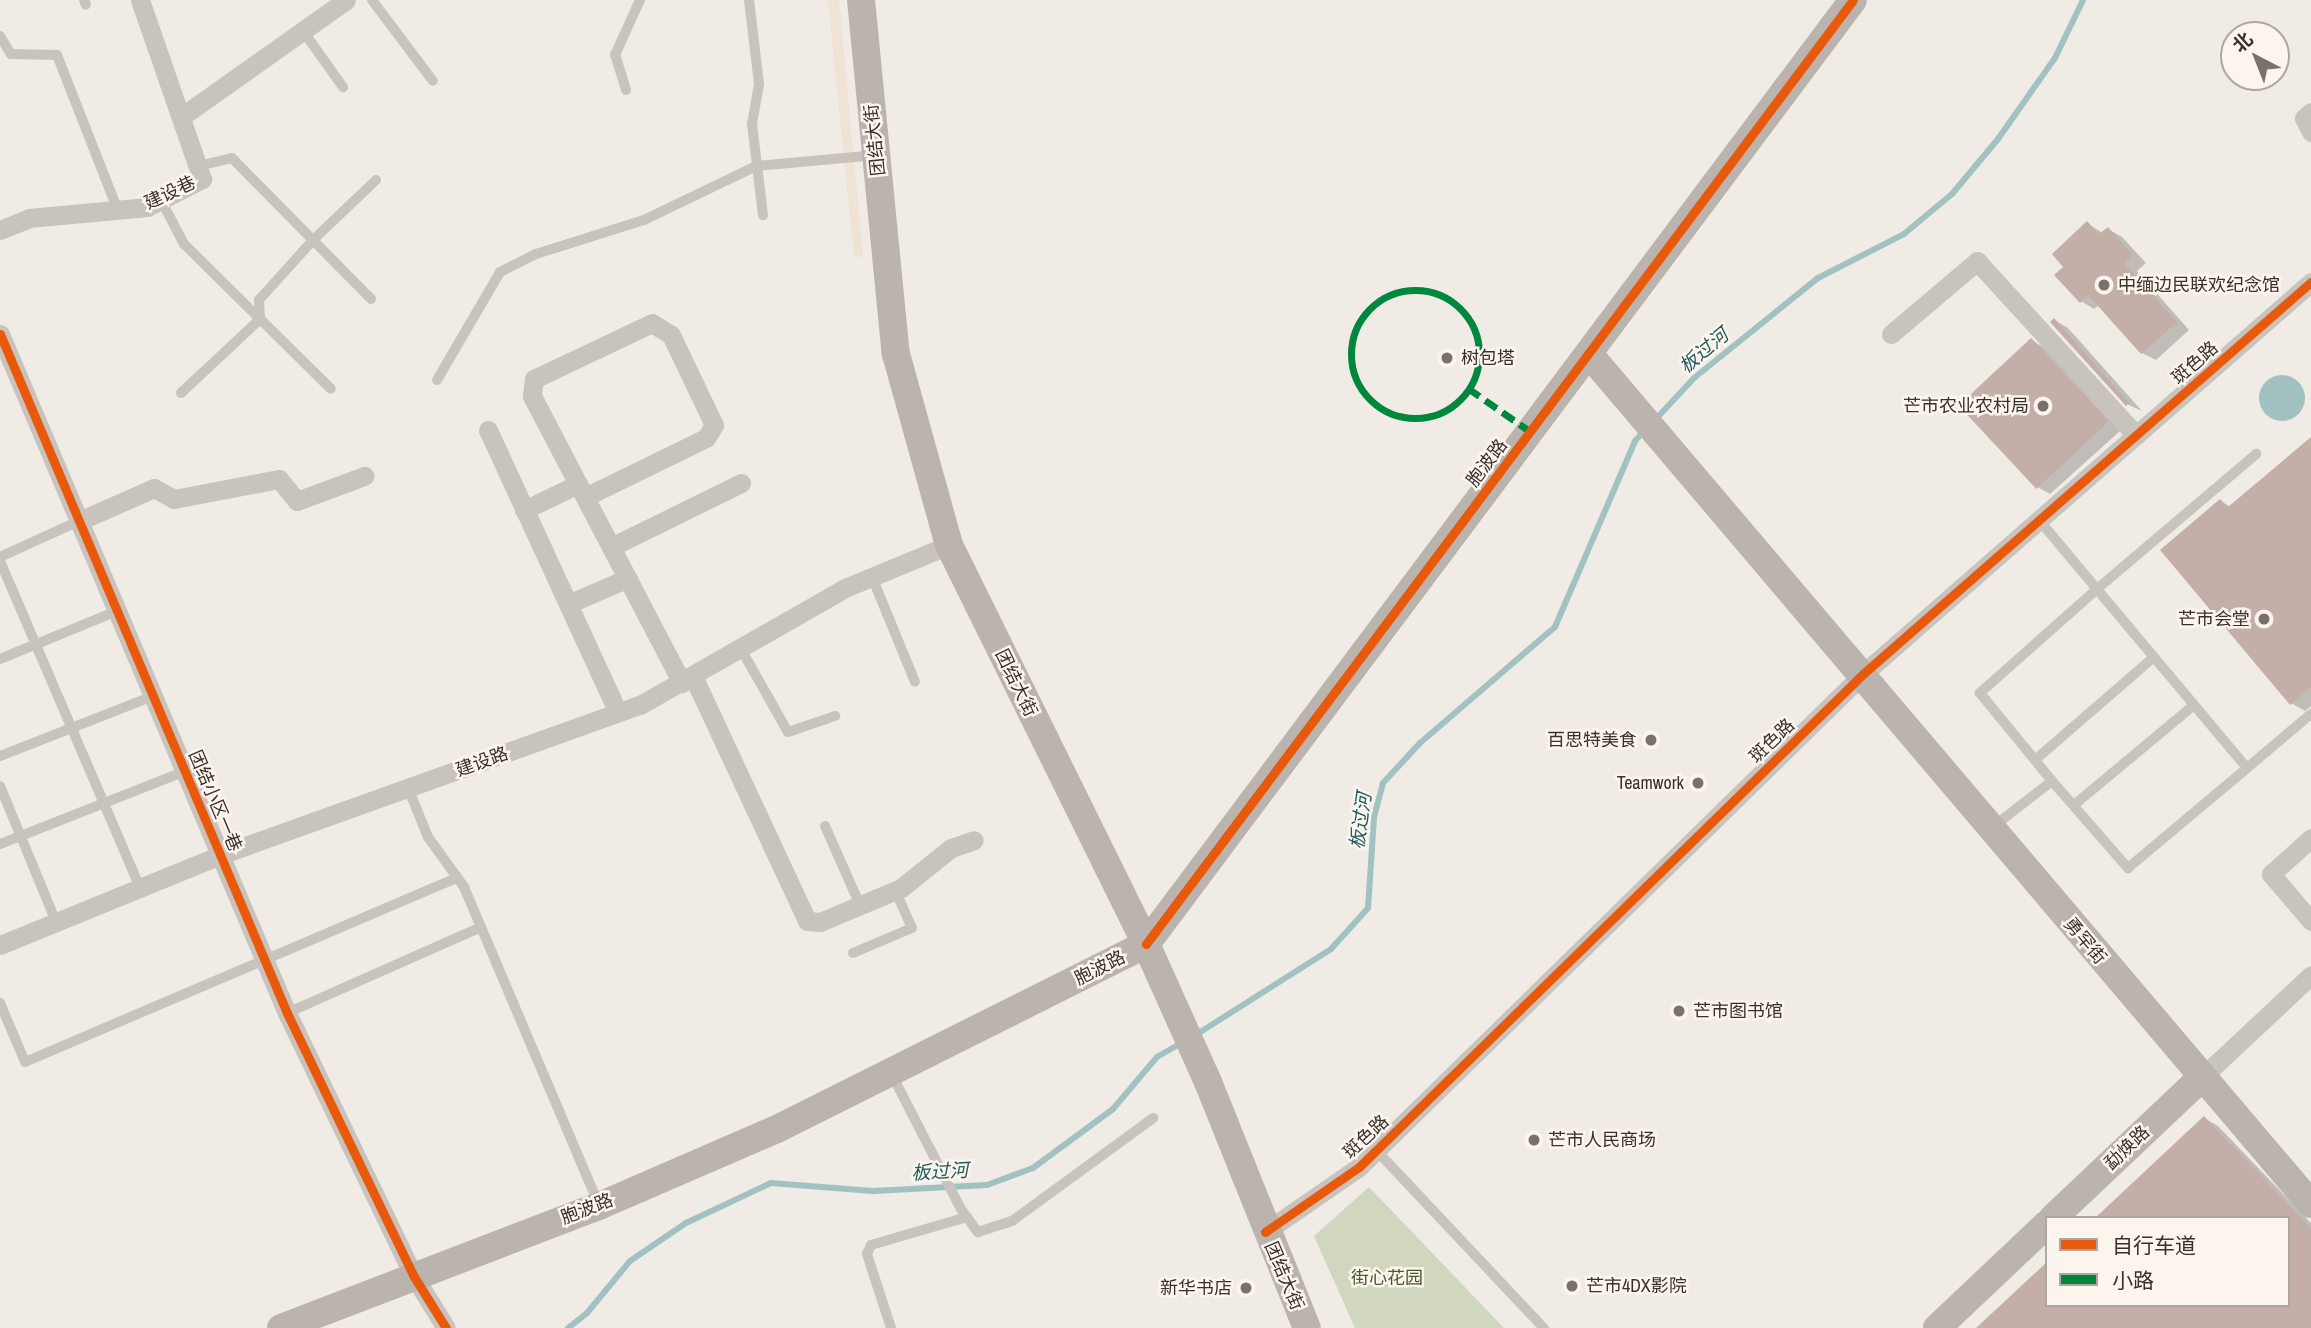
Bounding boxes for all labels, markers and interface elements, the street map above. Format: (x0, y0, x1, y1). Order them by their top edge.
north arrow (2220, 21, 2290, 91)
text: 北 (2227, 26, 2258, 58)
street label: 团结大街 (860, 103, 890, 177)
street label: 建设巷 (141, 172, 199, 214)
place label: 中缅边民联欢纪念馆 (2118, 274, 2280, 296)
marker: 中缅边民联欢纪念馆 (2096, 277, 2112, 293)
water label: 板过河 (1675, 324, 1733, 378)
street label: 斑色路 (2168, 337, 2222, 389)
place label: 树包塔 (1461, 347, 1515, 369)
marker: 树包塔 (1439, 350, 1455, 366)
place label: 芒市农业农村局 (1903, 395, 2029, 417)
marker: 芒市农业农村局 (2035, 398, 2051, 414)
street label: 胞波路 (1462, 435, 1512, 491)
place label: 芒市会堂 (2178, 608, 2250, 630)
marker: 芒市会堂 (2256, 611, 2272, 627)
street label: 团结大街 (991, 646, 1041, 720)
street label: 斑色路 (1745, 714, 1799, 768)
place label: 百思特美食 (1547, 729, 1637, 751)
marker: 百思特美食 (1643, 732, 1659, 748)
street label: 建设路 (453, 743, 511, 781)
street label: 团结小区一巷 (184, 747, 246, 855)
place label: Teamwork (1617, 772, 1684, 794)
marker: Teamwork (1690, 775, 1706, 791)
water label: 板过河 (1346, 791, 1376, 851)
street label: 勇罕街 (2059, 913, 2111, 969)
street label: 胞波路 (1071, 946, 1129, 990)
place label: 芒市图书馆 (1693, 1000, 1783, 1022)
marker: 芒市图书馆 (1671, 1003, 1687, 1019)
street label: 斑色路 (1339, 1111, 1393, 1163)
street label: 勐焕路 (2100, 1121, 2154, 1175)
place label: 芒市人民商场 (1548, 1129, 1656, 1151)
marker: 芒市人民商场 (1526, 1132, 1542, 1148)
water label: 板过河 (911, 1159, 969, 1185)
street label: 胞波路 (558, 1189, 616, 1229)
legend (2045, 1216, 2290, 1307)
text: 自行车道 (2112, 1231, 2196, 1260)
street label: 团结大街 (1260, 1239, 1308, 1313)
text: 小路 (2112, 1266, 2154, 1295)
park label: 街心花园 (1351, 1267, 1423, 1289)
place label: 芒市4DX影院 (1586, 1275, 1687, 1297)
place label: 新华书店 (1160, 1277, 1232, 1299)
marker: 芒市4DX影院 (1564, 1278, 1580, 1294)
marker: 新华书店 (1238, 1280, 1254, 1296)

